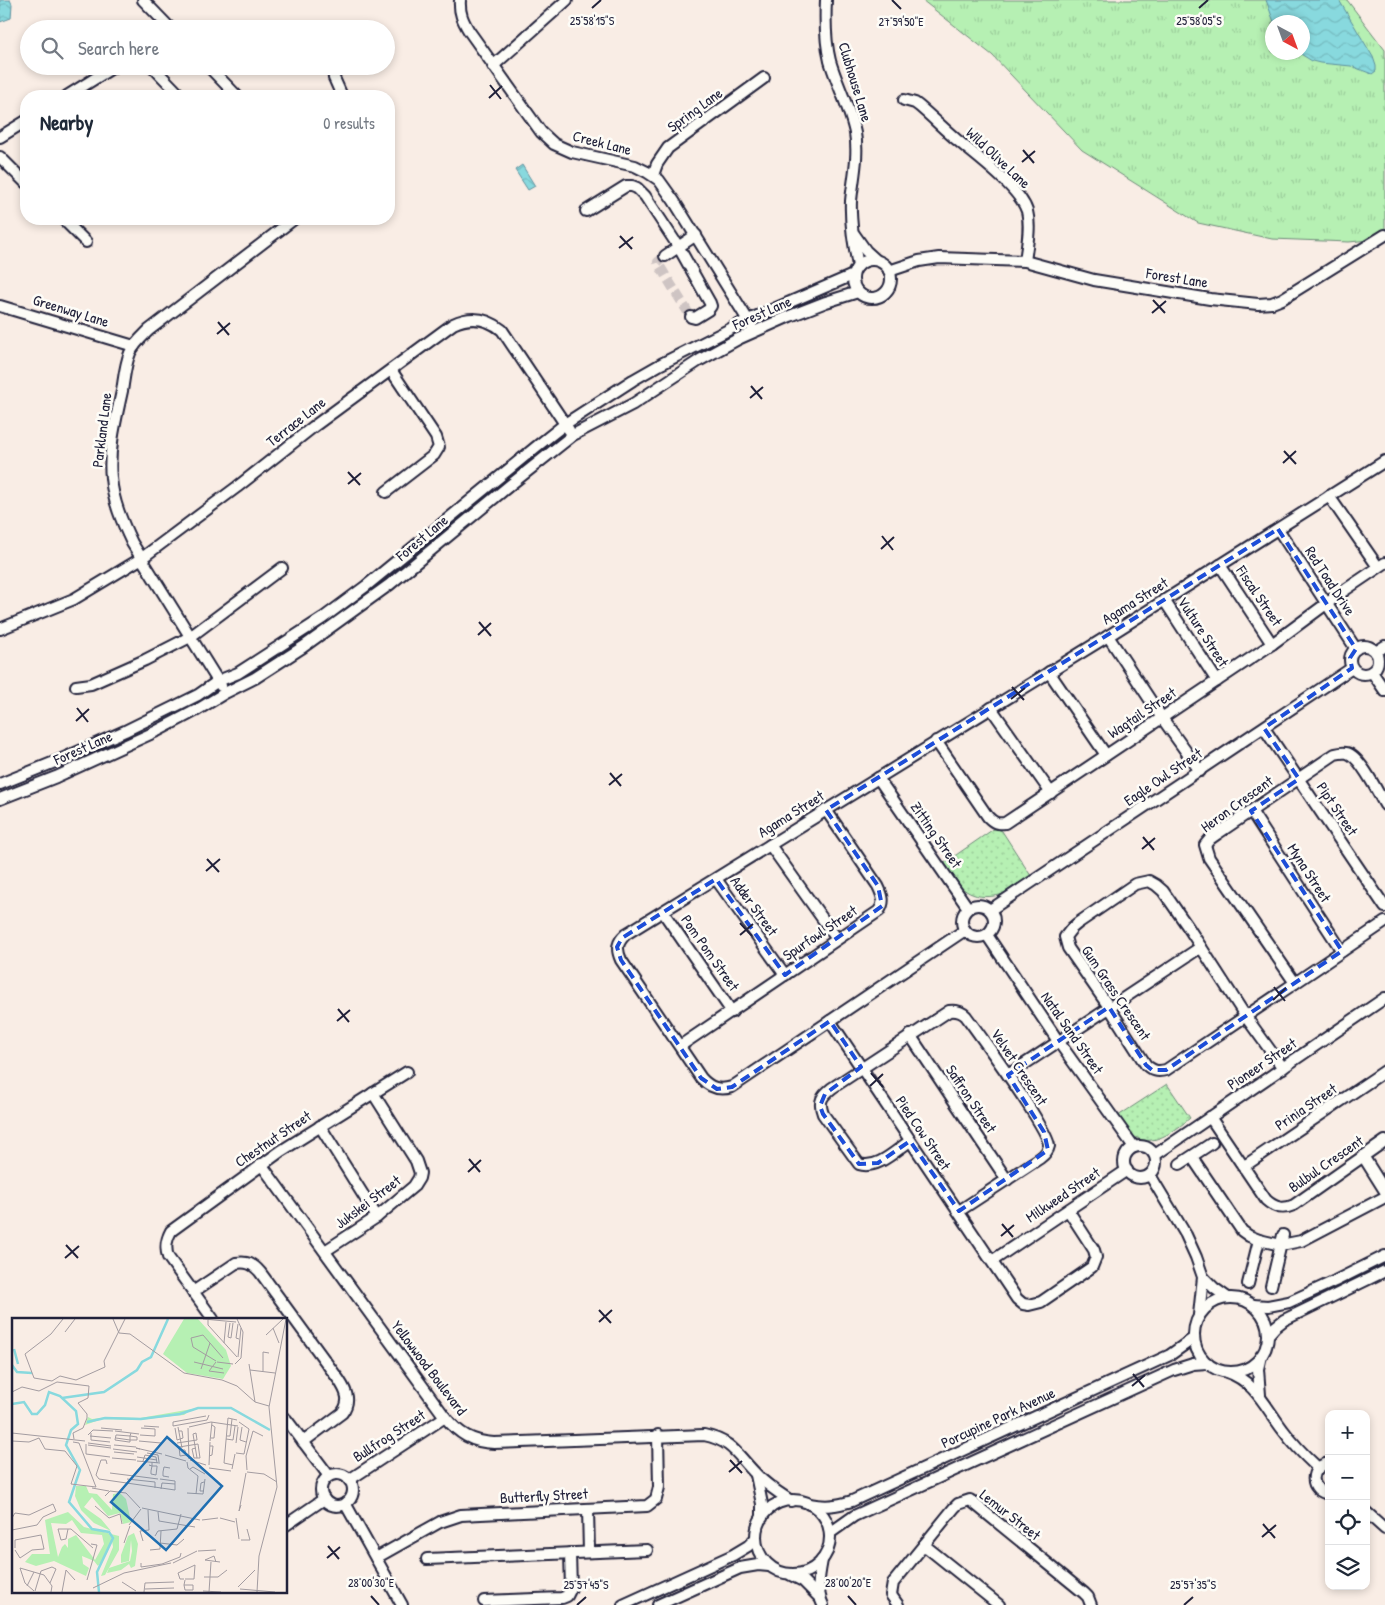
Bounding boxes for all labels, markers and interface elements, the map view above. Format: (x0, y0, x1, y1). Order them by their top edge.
text: 25°58'15"S (570, 12, 615, 29)
text: 25°58'05"S (1176, 12, 1222, 29)
text: 27°59'50"E (878, 13, 924, 30)
north arrow (1265, 15, 1310, 60)
search box (20, 20, 395, 75)
icon: search (38, 34, 66, 62)
text: Search here (78, 35, 159, 61)
street label: Clubhouse Lane (833, 40, 878, 124)
street label: Spring Lane (663, 82, 727, 137)
text: Nearby (40, 108, 93, 137)
text: 0 results (323, 112, 375, 134)
street label: Wild Olive Lane (961, 122, 1035, 193)
street label: Creek Lane (571, 125, 634, 160)
street label: Forest Lane (1144, 262, 1209, 293)
street label: Greenway Lane (31, 289, 112, 332)
street label: Forest Lane (728, 290, 794, 335)
street label: Parkland Lane (86, 391, 117, 469)
street label: Terrace Lane (262, 392, 330, 451)
street label: Forest Lane (390, 510, 452, 566)
street label: Red Toad Drive (1300, 542, 1361, 619)
street label: Fiscal Street (1231, 560, 1288, 631)
street label: Agama Street (1098, 572, 1173, 629)
street label: Vulture Street (1173, 593, 1234, 672)
street label: Wagtail Street (1103, 681, 1181, 743)
street label: Forest Lane (49, 725, 115, 770)
street label: Eagle Owl Street (1119, 742, 1207, 811)
street label: Heron Crescent (1196, 770, 1278, 837)
street label: Pipt Street (1312, 778, 1364, 840)
street label: Agama Street (754, 785, 829, 842)
street label: Zitting Street (906, 797, 967, 873)
street label: Myna Street (1283, 839, 1337, 907)
street label: Adder Street (726, 872, 784, 941)
street label: Spurfowl Street (778, 899, 862, 965)
street label: Pom Pom Street (676, 910, 745, 996)
street label: Gum Grass Crescent (1077, 941, 1156, 1045)
street label: Natal Sand Street (1036, 987, 1109, 1079)
street label: Velvet Crescent (986, 1024, 1053, 1110)
street label: Pioneer Street (1223, 1032, 1301, 1095)
street label: Saffron Street (941, 1061, 1002, 1137)
street label: Prinia Street (1271, 1078, 1342, 1135)
street label: Pied Cow Street (891, 1091, 956, 1175)
street label: Chestnut Street (230, 1105, 316, 1172)
street label: Bulbul Crescent (1284, 1130, 1368, 1197)
street label: Milkweed Street (1021, 1161, 1105, 1227)
street label: Jukskei Street (330, 1169, 406, 1233)
street label: Yellowwood Boulevard (387, 1316, 472, 1419)
inset map (12, 1318, 288, 1592)
street label: Porcupine Park Avenue (937, 1382, 1058, 1453)
street label: Bullfrog Street (348, 1404, 430, 1467)
map controls (1325, 1410, 1370, 1590)
button: + (1325, 1410, 1370, 1455)
button: − (1325, 1455, 1370, 1500)
street label: Butterfly Street (499, 1483, 589, 1508)
street label: Lemur Street (976, 1484, 1046, 1546)
button: locate (1325, 1500, 1370, 1545)
button: layers (1325, 1545, 1370, 1590)
text: 28°00'30"E (348, 1574, 395, 1591)
text: 28°00'20"E (825, 1574, 872, 1591)
text: 25°57'45"S (563, 1576, 609, 1593)
text: 25°57'35"S (1170, 1576, 1217, 1593)

